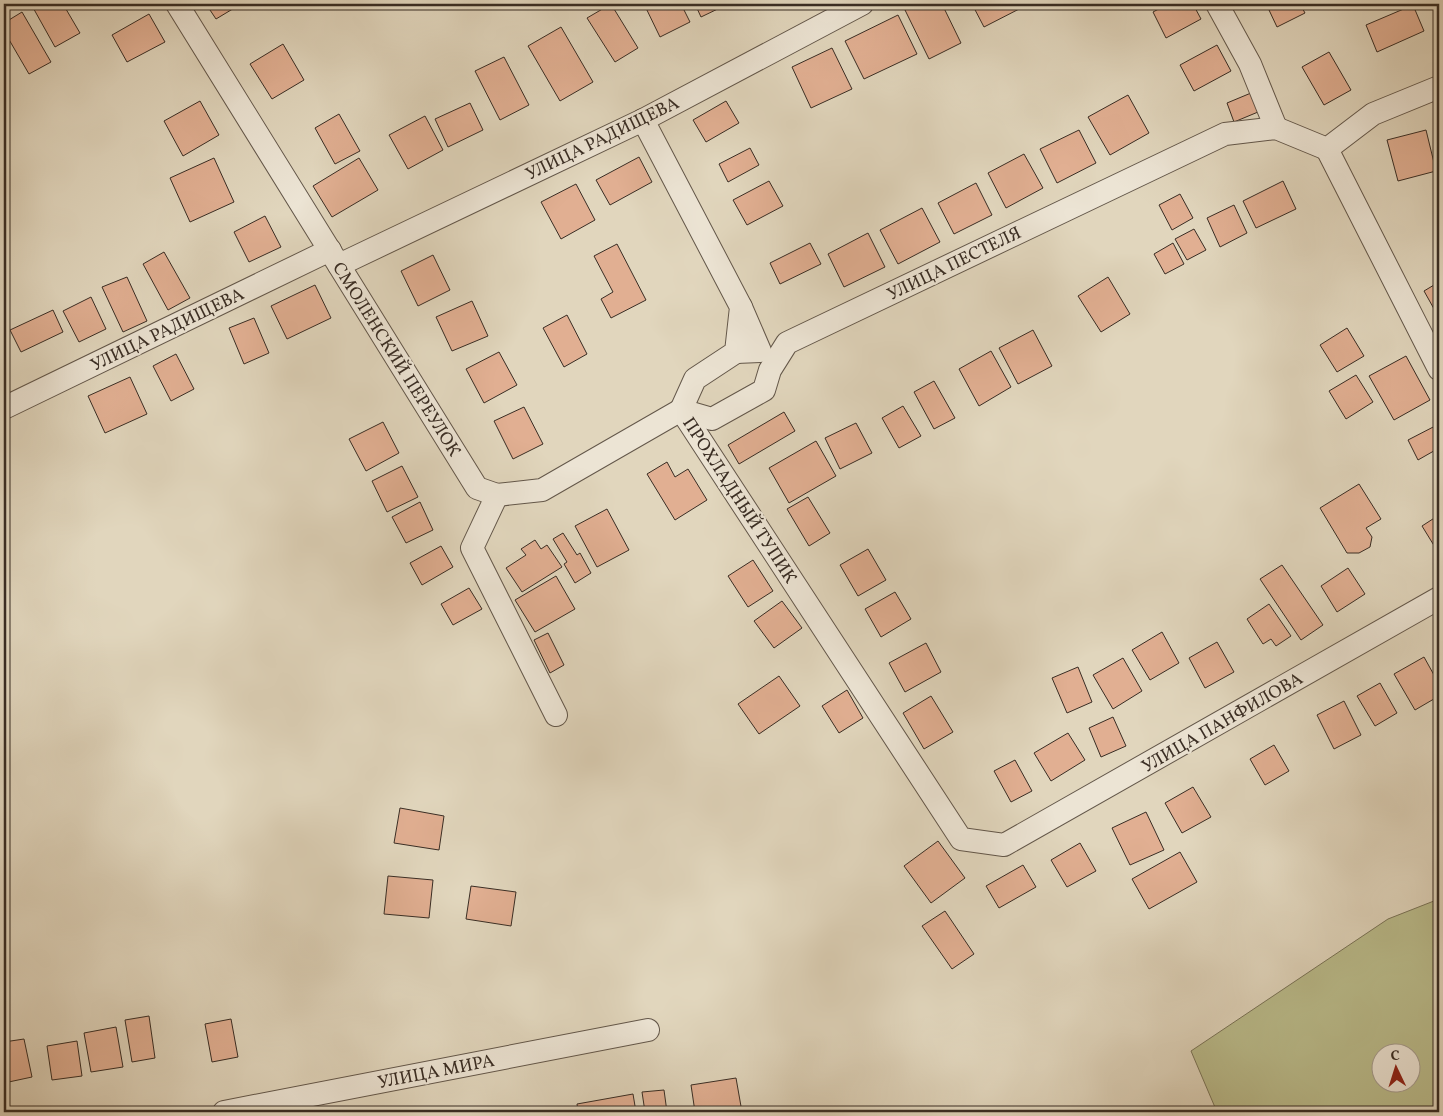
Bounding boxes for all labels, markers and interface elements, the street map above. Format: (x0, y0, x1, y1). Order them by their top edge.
street label: УЛИЦА РАДИЩЕВА (522, 91, 684, 187)
street label: УЛИЦА ПЕСТЕЛЯ (883, 221, 1026, 308)
street label: СМОЛЕНСКИЙ ПЕРЕУЛОК (325, 258, 466, 462)
street label: УЛИЦА РАДИЩЕВА (87, 282, 249, 378)
street label: ПРОХЛАДНЫЙ ТУПИК (676, 413, 802, 589)
street label: УЛИЦА ПАНФИЛОВА (1138, 667, 1308, 780)
north arrow (1370, 1044, 1420, 1094)
text: С (1390, 1047, 1400, 1066)
street label: УЛИЦА МИРА (376, 1049, 497, 1096)

